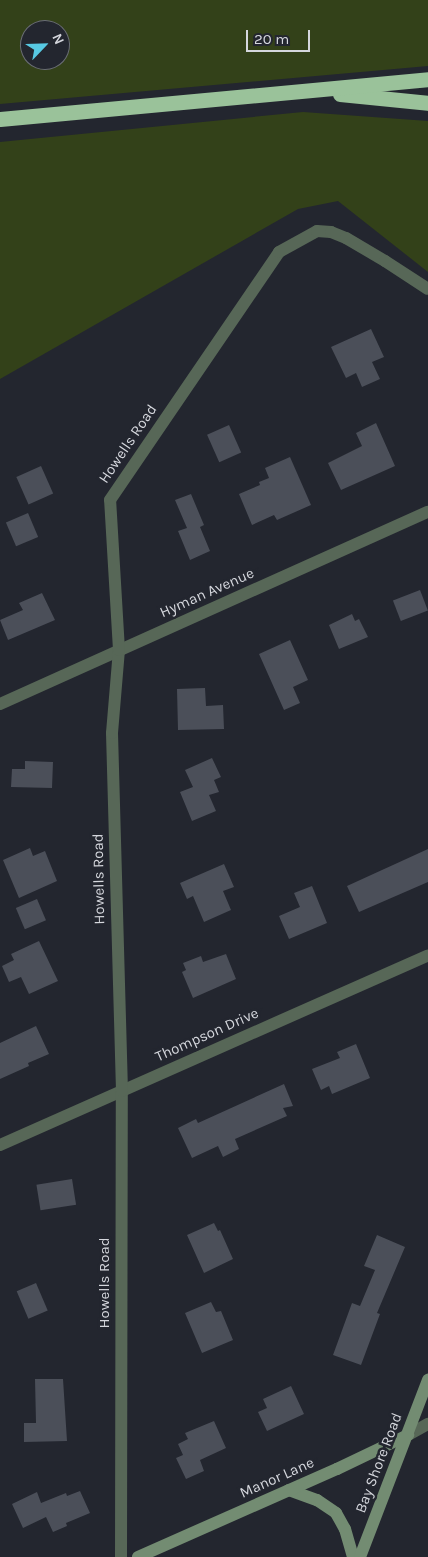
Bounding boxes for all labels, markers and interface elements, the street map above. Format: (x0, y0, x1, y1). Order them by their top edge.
north arrow (20, 20, 70, 70)
scale bar (248, 20, 312, 52)
text: 20 m (254, 30, 289, 48)
text: N (48, 31, 68, 47)
street label: Howells Road (95, 401, 161, 487)
street label: Hyman Avenue (157, 564, 257, 622)
street label: Howells Road (89, 833, 109, 925)
street label: Thompson Drive (153, 1004, 261, 1066)
street label: Howells Road (96, 1237, 114, 1329)
street label: Bay Shore Road (352, 1410, 406, 1516)
street label: Manor Lane (237, 1454, 317, 1502)

